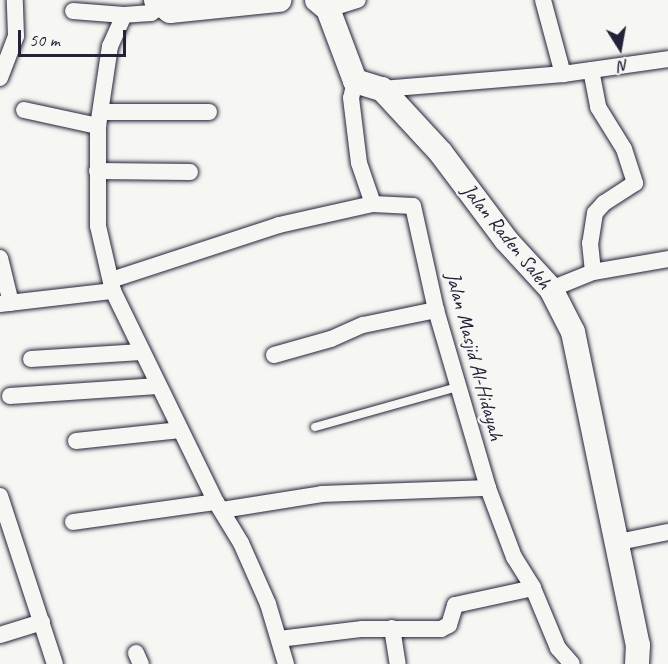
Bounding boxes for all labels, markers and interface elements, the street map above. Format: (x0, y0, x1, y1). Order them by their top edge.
scale bar (21, 18, 129, 56)
north arrow (590, 18, 650, 78)
text: 50 m (29, 29, 60, 51)
text: N (617, 55, 630, 76)
street label: Jalan Raden Saleh (456, 177, 558, 295)
street label: Jalan Masjid Al-Hidayah (440, 269, 510, 443)

